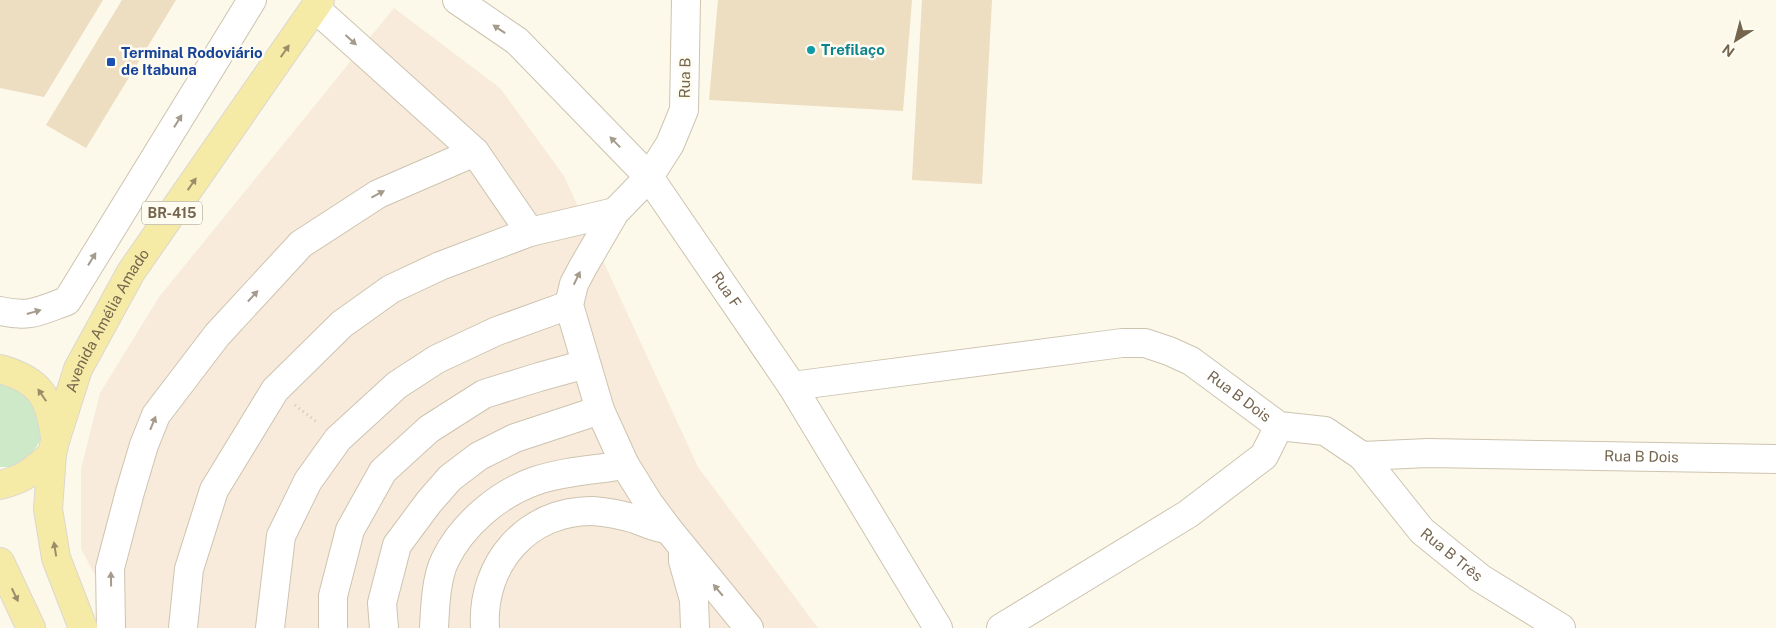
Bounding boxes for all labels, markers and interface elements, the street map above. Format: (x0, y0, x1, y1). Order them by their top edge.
north arrow (1711, 15, 1761, 65)
one-way arrow (492, 24, 506, 34)
one-way arrow (344, 35, 357, 46)
place label: Trefilaço (821, 41, 885, 58)
text: N (1719, 41, 1737, 60)
place label: Terminal Rodoviário de Itabuna (121, 44, 263, 78)
one-way arrow (280, 44, 290, 57)
marker: Trefilaço (805, 44, 817, 56)
marker: Terminal Rodoviário de Itabuna (105, 56, 117, 68)
street label: Rua B (676, 57, 693, 99)
one-way arrow (173, 114, 182, 127)
one-way arrow (609, 136, 621, 148)
one-way arrow (187, 177, 197, 191)
one-way arrow (371, 190, 386, 198)
road number: BR-415 (142, 202, 202, 224)
street label: Avenida Amélia Amado (62, 246, 152, 394)
one-way arrow (88, 253, 97, 266)
street label: Rua F (708, 268, 745, 311)
one-way arrow (573, 270, 581, 285)
one-way arrow (247, 290, 259, 302)
one-way arrow (26, 308, 42, 316)
street label: Rua B Dois (1204, 367, 1274, 425)
one-way arrow (37, 388, 47, 402)
one-way arrow (149, 415, 157, 430)
street label: Rua B Dois (1604, 447, 1679, 465)
street label: Rua B Três (1417, 524, 1486, 585)
one-way arrow (50, 541, 58, 557)
one-way arrow (106, 571, 114, 587)
one-way arrow (712, 585, 724, 597)
one-way arrow (12, 588, 20, 602)

